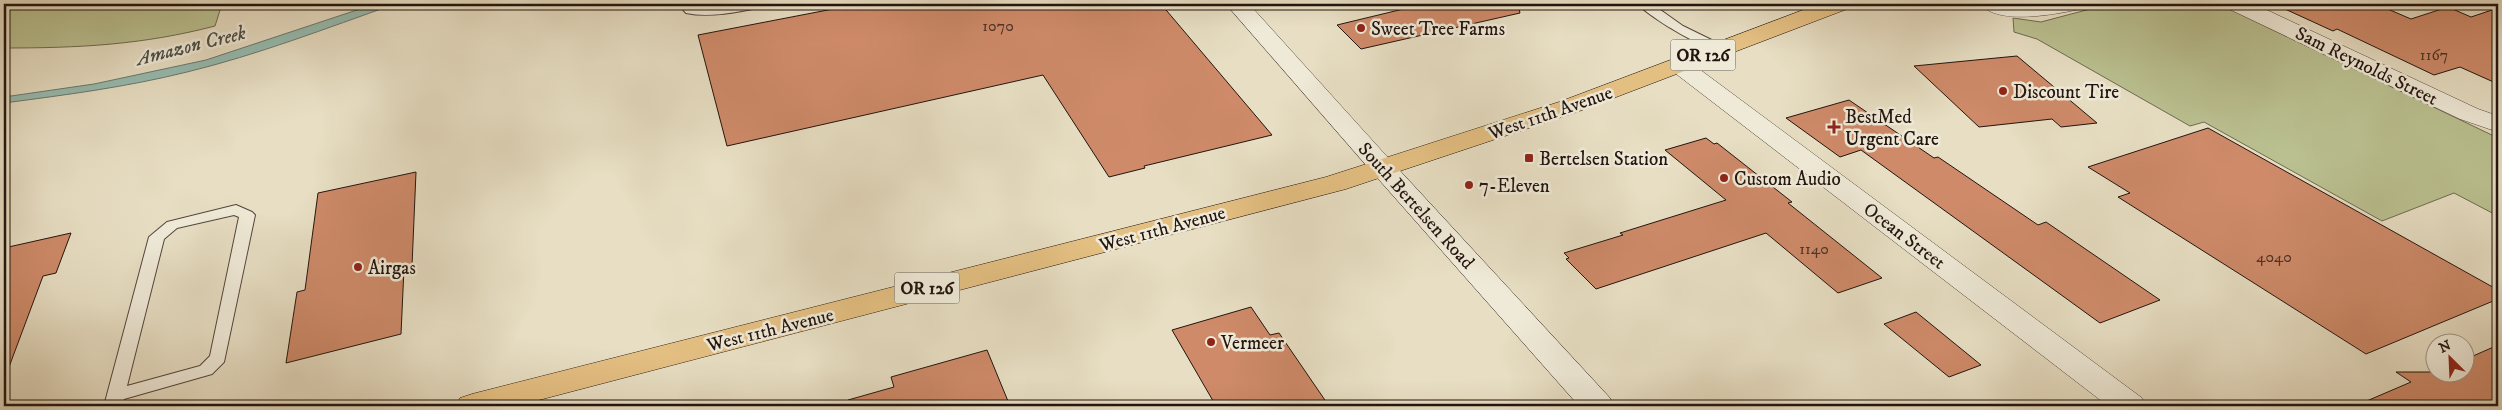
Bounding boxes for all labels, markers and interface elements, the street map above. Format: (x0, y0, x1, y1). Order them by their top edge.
house number: 1070 (982, 16, 1014, 36)
place label: Sweet Tree Farms (1371, 18, 1505, 41)
water label: Amazon Creek (132, 21, 249, 73)
marker: Sweet Tree Farms (1355, 22, 1367, 34)
street label: Sam Reynolds Street (2291, 22, 2441, 111)
road number: OR 126 (1670, 40, 1736, 70)
house number: 1167 (2420, 45, 2448, 65)
street label: West 11th Avenue (1484, 81, 1616, 146)
place label: Discount Tire (2013, 81, 2119, 104)
marker: Discount Tire (1997, 85, 2009, 97)
place label: BestMed Urgent Care (1845, 106, 1939, 151)
marker: BestMed Urgent Care (1827, 120, 1841, 134)
street label: South Bertelsen Road (1353, 138, 1479, 275)
place label: Bertelsen Station (1539, 148, 1668, 171)
marker: Bertelsen Station (1523, 152, 1535, 164)
place label: Custom Audio (1734, 168, 1841, 191)
marker: Custom Audio (1718, 172, 1730, 184)
place label: 7-Eleven (1479, 175, 1550, 198)
marker: 7-Eleven (1463, 179, 1475, 191)
street label: Ocean Street (1859, 198, 1950, 274)
street label: West 11th Avenue (1096, 202, 1228, 258)
house number: 1140 (1799, 239, 1829, 259)
house number: 4040 (2256, 247, 2292, 267)
place label: Airgas (368, 257, 416, 280)
marker: Airgas (352, 261, 364, 273)
road number: OR 126 (894, 272, 960, 304)
street label: West 11th Avenue (704, 304, 836, 358)
place label: Vermeer (1220, 332, 1284, 355)
north arrow (2424, 332, 2474, 382)
marker: Vermeer (1205, 336, 1217, 348)
text: N (2436, 336, 2454, 358)

